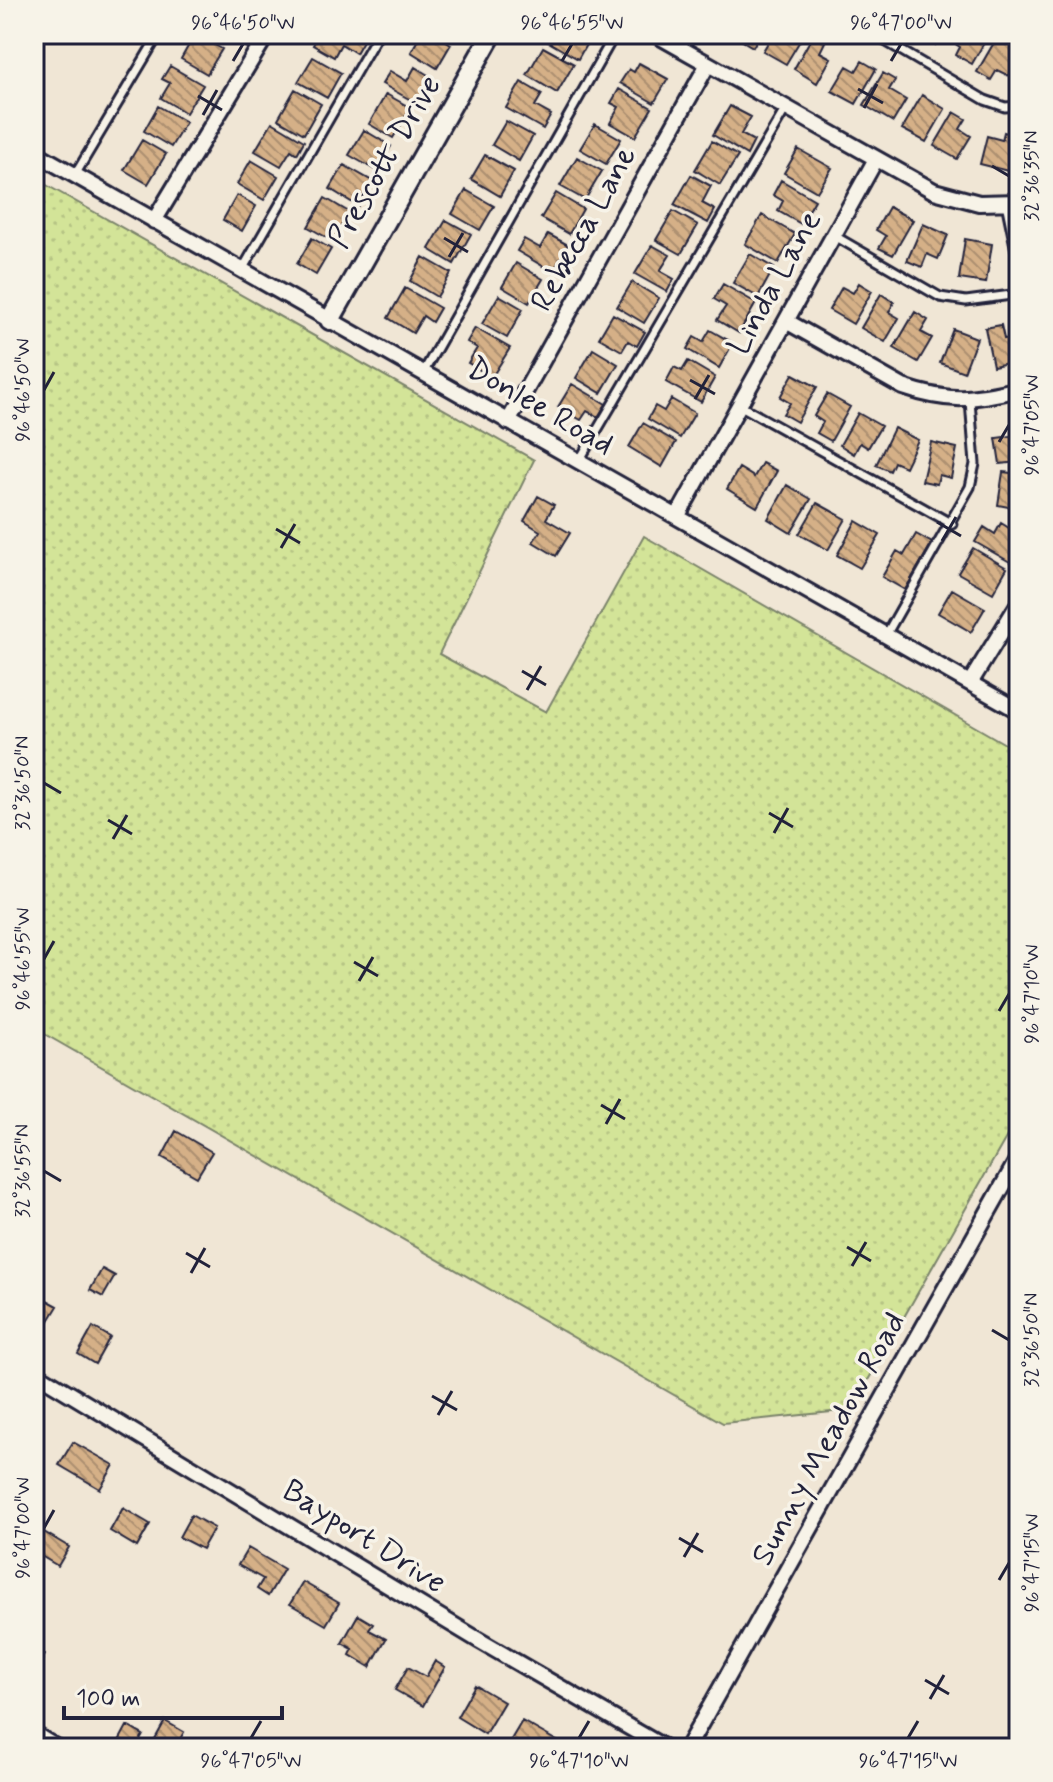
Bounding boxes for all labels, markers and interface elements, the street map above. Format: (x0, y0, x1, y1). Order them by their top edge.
text: 96°46'50"W (191, 10, 295, 37)
text: 96°46'55"W (521, 10, 623, 37)
text: 96°47'00"W (850, 10, 952, 37)
street label: Prescott Drive (318, 68, 452, 256)
text: 32°36'35"N (1019, 131, 1046, 222)
street label: Rebecca Lane (521, 139, 647, 319)
street label: Linda Lane (718, 204, 832, 362)
text: 96°46'50"W (10, 338, 37, 442)
street label: Donlee Road (459, 348, 621, 466)
text: 96°47'05"W (1019, 375, 1046, 475)
text: 32°36'50"N (10, 736, 37, 830)
text: 96°46'55"W (10, 908, 37, 1010)
text: 96°47'10"W (1019, 944, 1046, 1044)
text: 32°36'55"N (10, 1124, 37, 1218)
text: 32°36'50"N (1019, 1293, 1046, 1387)
street label: Sunny Meadow Road (742, 1305, 916, 1573)
street label: Bayport Drive (274, 1470, 454, 1604)
text: 96°47'00"W (10, 1477, 37, 1579)
text: 96°47'15"W (1019, 1514, 1046, 1612)
scale bar (64, 1670, 282, 1720)
text: 100 m (76, 1684, 140, 1715)
text: 96°47'05"W (201, 1748, 301, 1775)
text: 96°47'10"W (529, 1748, 629, 1775)
text: 96°47'15"W (859, 1748, 957, 1775)

